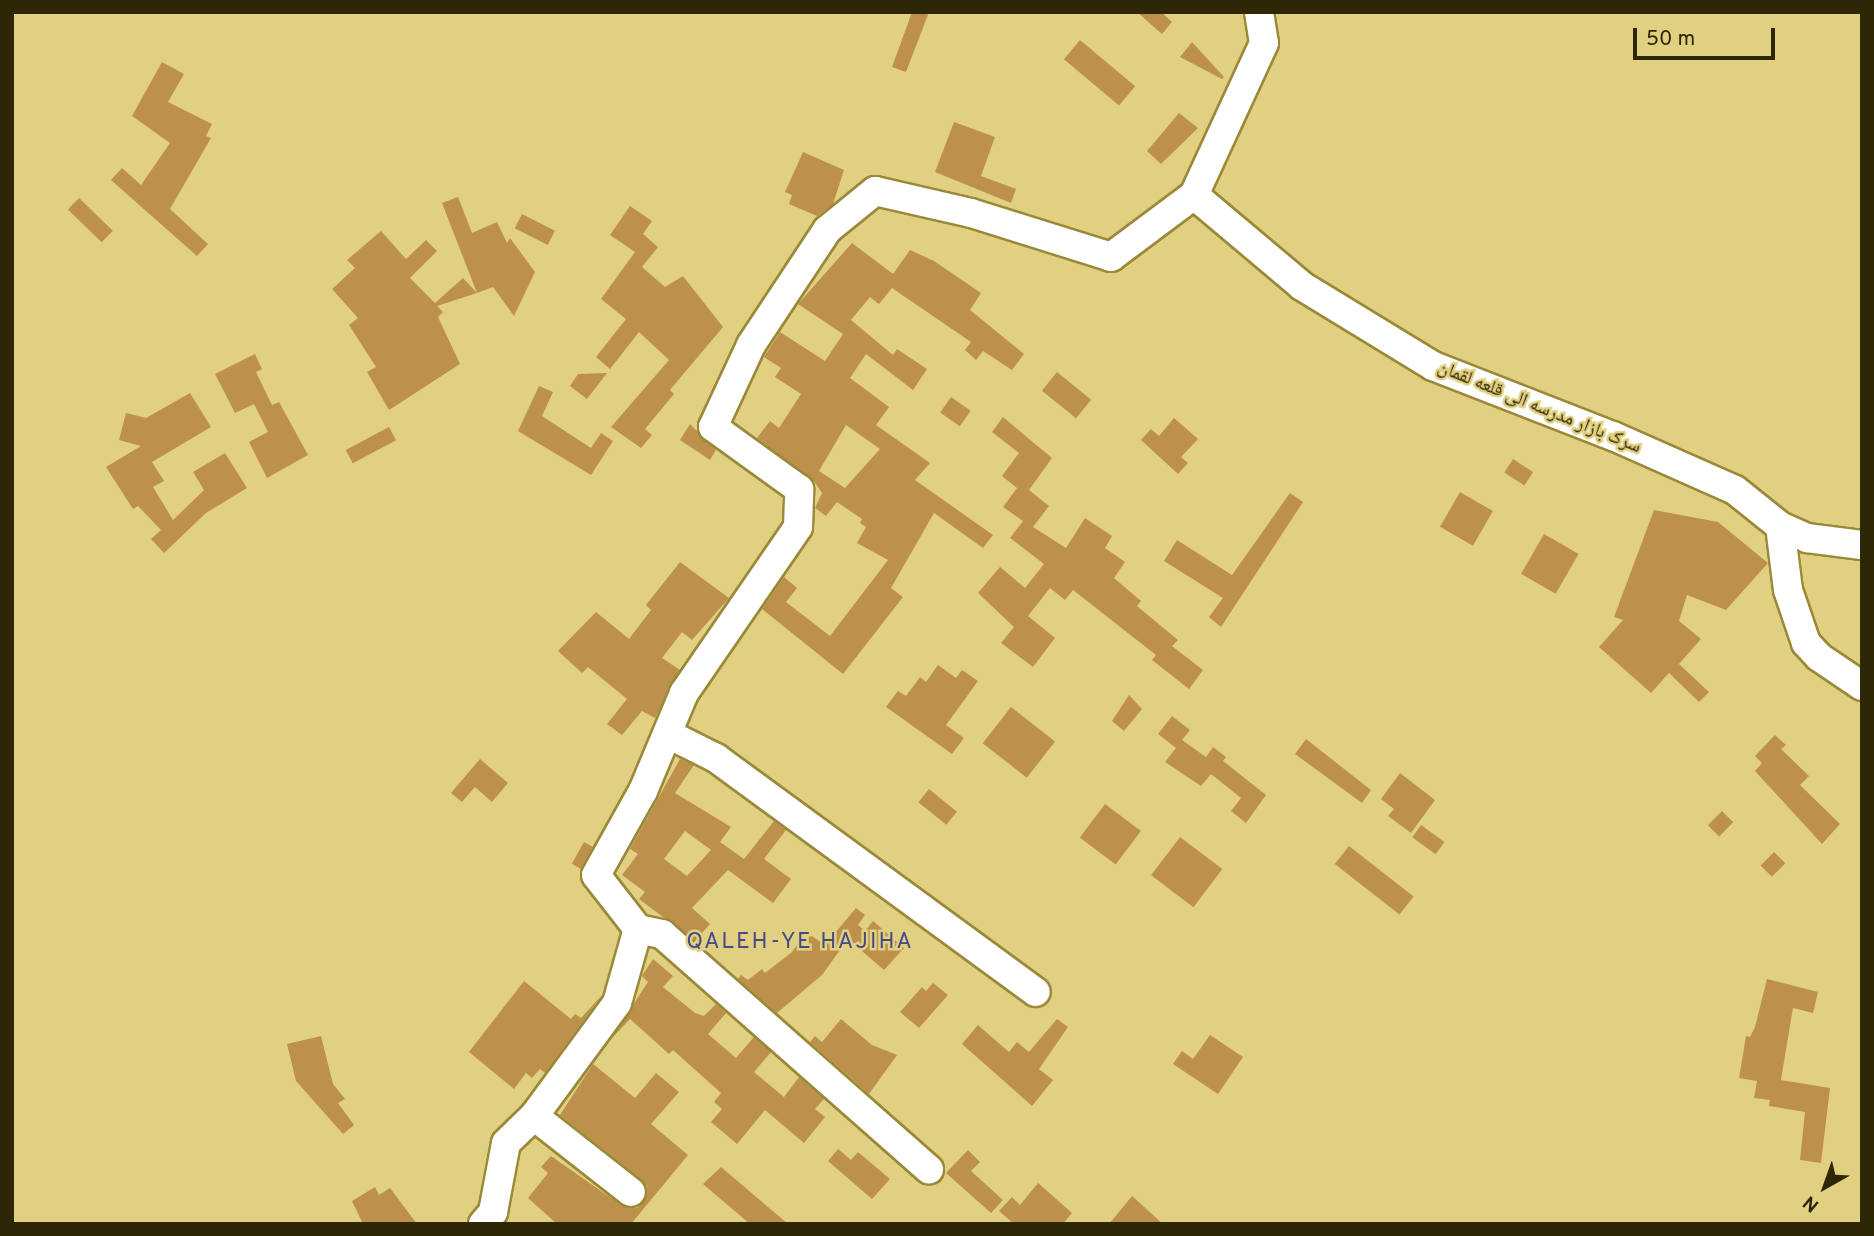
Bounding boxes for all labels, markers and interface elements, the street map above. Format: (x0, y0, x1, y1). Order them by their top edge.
scale bar (1636, 14, 1778, 58)
text: 50 m (1646, 26, 1695, 53)
street label: سرک بازار مدرسه الی قلعه لقمان (1434, 357, 1644, 459)
district label: QALEH-YE HAJIHA (688, 929, 912, 957)
north arrow (1790, 1152, 1860, 1222)
text: N (1799, 1190, 1824, 1217)

